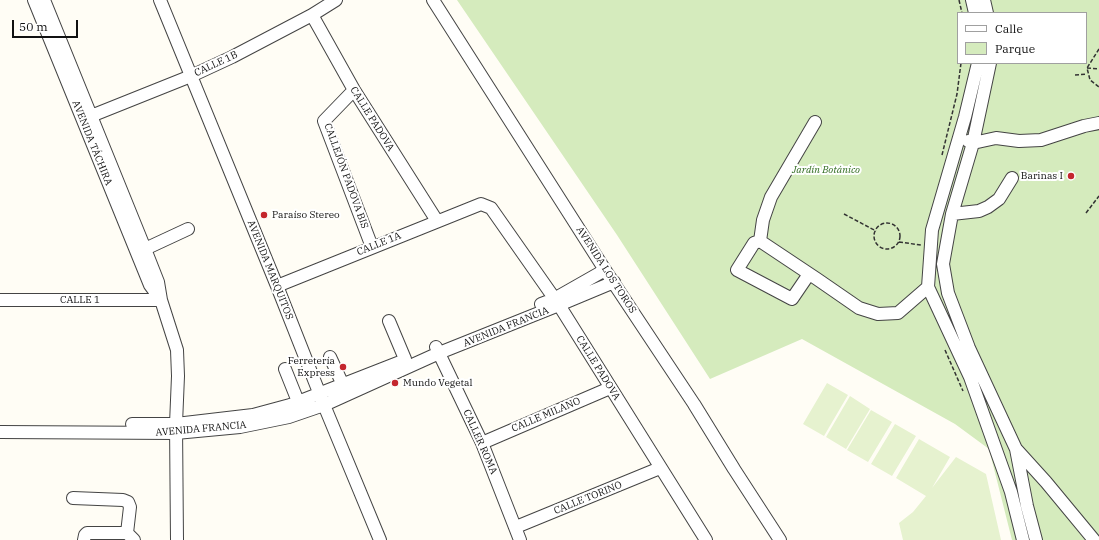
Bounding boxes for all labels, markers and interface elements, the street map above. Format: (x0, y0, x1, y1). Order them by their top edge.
scale bar (14, 12, 80, 38)
legend (957, 12, 1087, 64)
text: 50 m (19, 19, 48, 34)
text: Calle (995, 21, 1023, 36)
text: Parque (995, 41, 1035, 56)
street label: CALLE 1B (192, 49, 240, 79)
street label: CALLE PADOVA (347, 85, 397, 153)
street label: AVENIDA TÁCHIRA (69, 99, 115, 187)
street label: CALLEJÓN PADOVA BIS (321, 122, 371, 230)
park label: Jardín Botánico (792, 164, 860, 176)
place label: Barinas I (1021, 170, 1063, 182)
marker: Barinas I (1066, 171, 1076, 181)
place label: Paraíso Stereo (272, 209, 340, 221)
marker: Paraíso Stereo (259, 210, 269, 220)
street label: AVENIDA MARQUITOS (245, 218, 295, 322)
street label: AVENIDA LOS TOROS (573, 224, 639, 316)
street label: CALLE 1A (355, 230, 403, 258)
street label: CALLE 1 (60, 294, 100, 306)
street label: AVENIDA FRANCIA (461, 304, 551, 350)
street label: CALLE PADOVA (573, 334, 623, 402)
place label: Ferretería Express (288, 355, 335, 378)
marker: Ferretería Express (338, 362, 348, 372)
place label: Mundo Vegetal (403, 377, 473, 389)
marker: Mundo Vegetal (390, 378, 400, 388)
street label: CALLE MILANO (510, 395, 582, 435)
street label: CALLER ROMA (460, 408, 500, 476)
street label: AVENIDA FRANCIA (155, 419, 247, 439)
street label: CALLE TORINO (552, 479, 624, 517)

